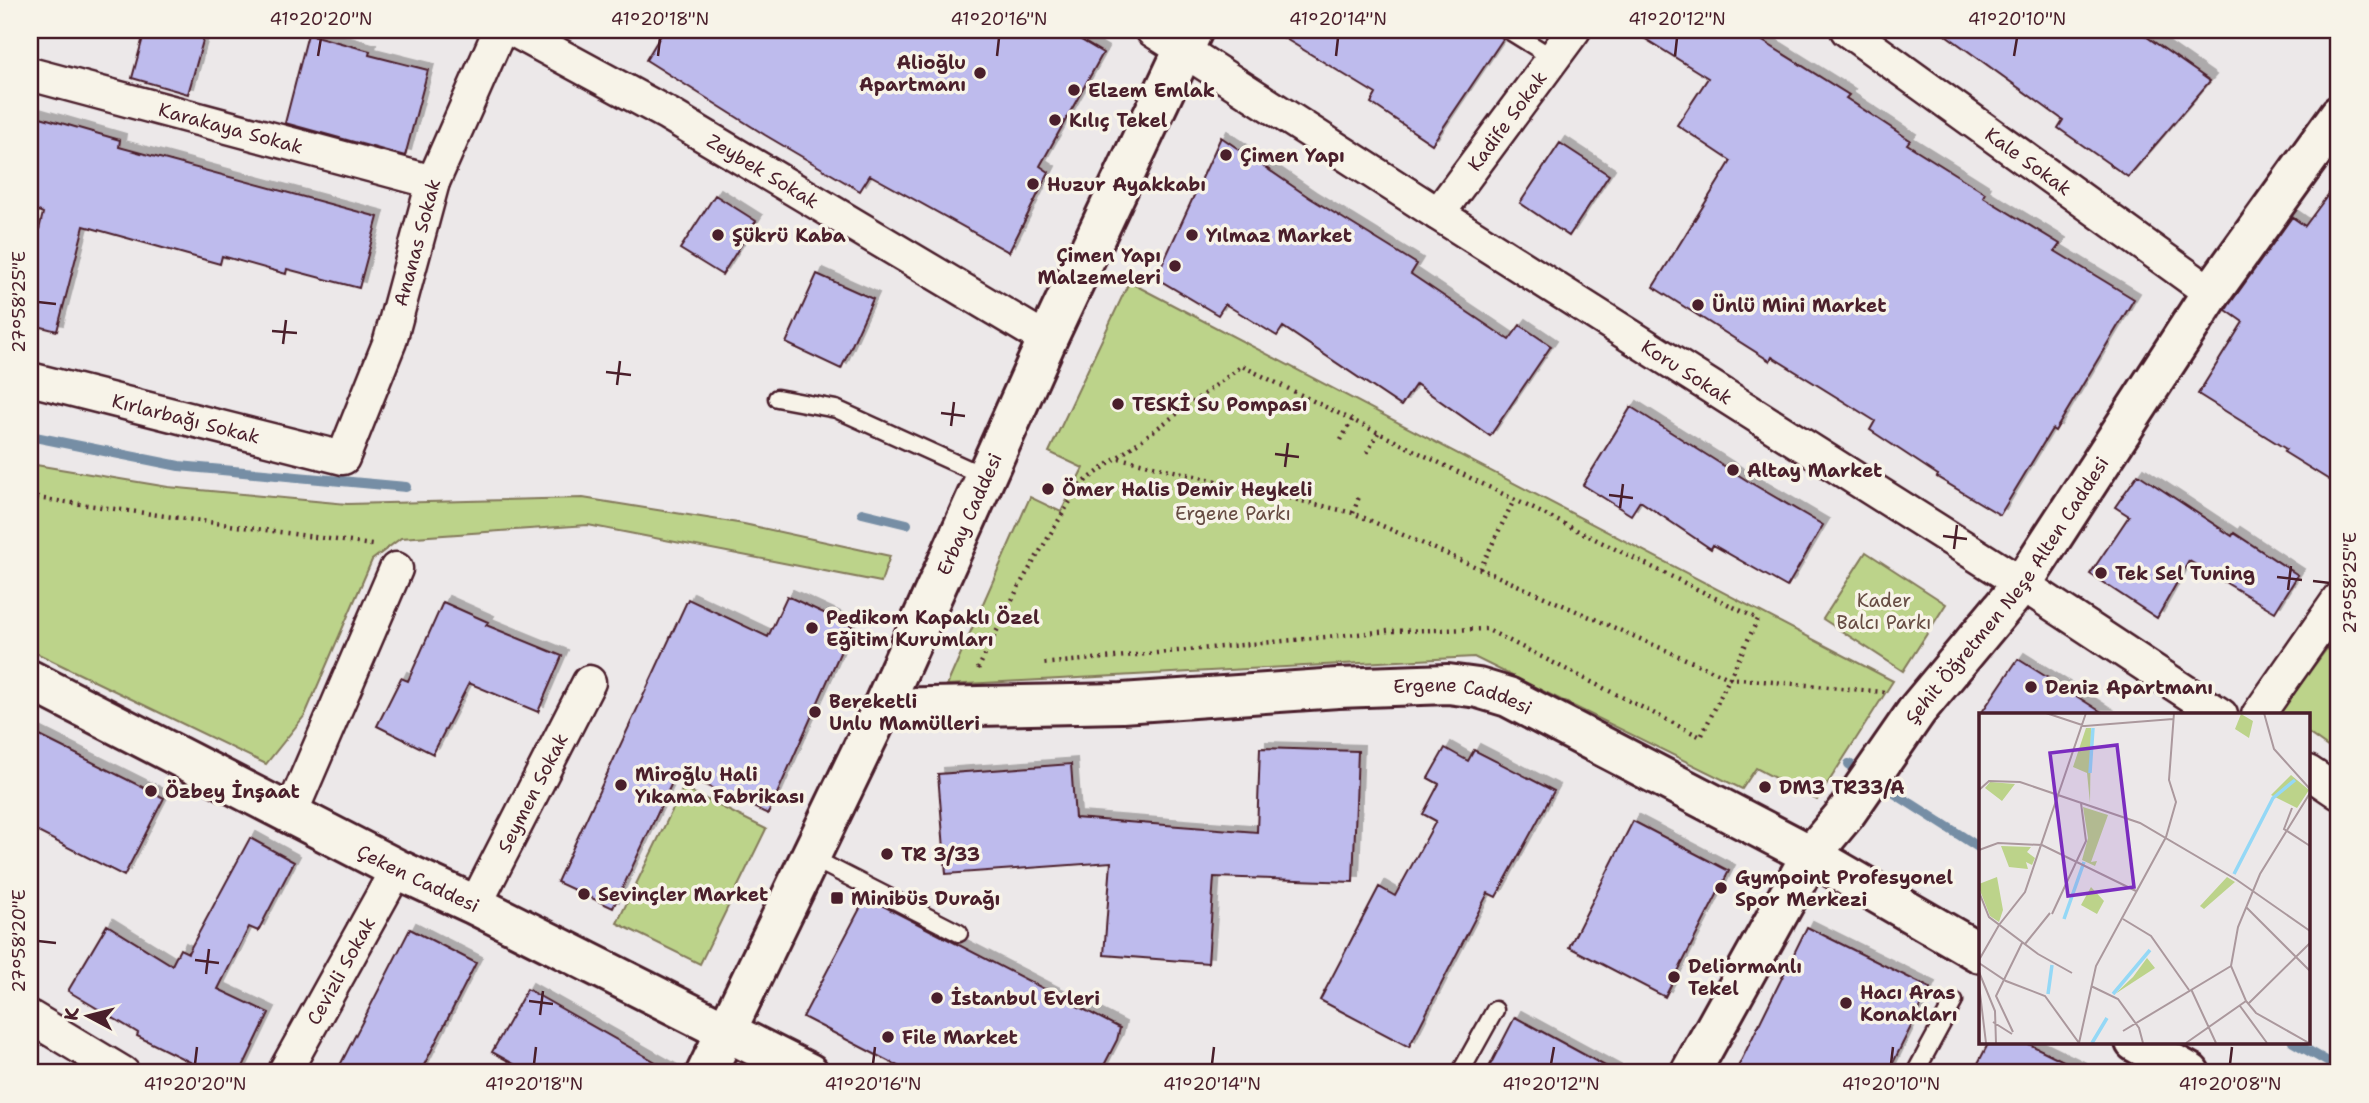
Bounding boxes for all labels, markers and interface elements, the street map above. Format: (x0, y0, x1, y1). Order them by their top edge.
text: 41°20'20"N (269, 7, 373, 31)
text: 41°20'18"N (611, 7, 709, 31)
text: 41°20'16"N (950, 7, 1048, 31)
text: 41°20'14"N (1289, 7, 1387, 31)
text: 41°20'12"N (1628, 7, 1726, 31)
text: 41°20'10"N (1968, 7, 2066, 31)
place label: Alioğlu Apartmanı (859, 50, 966, 97)
marker: Alioğlu Apartmanı (972, 65, 988, 81)
street label: Kadife Sokak (1462, 66, 1553, 176)
place label: Elzem Emlak (1088, 78, 1215, 103)
marker: Elzem Emlak (1066, 82, 1082, 98)
street label: Karakaya Sokak (156, 97, 306, 160)
place label: Kılıç Tekel (1069, 108, 1168, 133)
marker: Kılıç Tekel (1047, 112, 1063, 128)
street label: Kale Sokak (1980, 122, 2077, 201)
street label: Zeybek Sokak (702, 128, 824, 214)
place label: Çimen Yapı (1240, 143, 1345, 168)
marker: Çimen Yapı (1218, 147, 1234, 163)
place label: Huzur Ayakkabı (1047, 172, 1206, 197)
street label: Ananas Sokak (388, 176, 446, 309)
marker: Huzur Ayakkabı (1025, 176, 1041, 192)
place label: Şükrü Kaba (732, 223, 846, 248)
place label: Yılmaz Market (1206, 223, 1352, 248)
marker: Şükrü Kaba (710, 227, 726, 243)
marker: Yılmaz Market (1184, 227, 1200, 243)
place label: Çimen Yapı Malzemeleri (1037, 243, 1161, 290)
text: 27°58'25"E (7, 251, 31, 353)
marker: Çimen Yapı Malzemeleri (1167, 258, 1183, 274)
place label: Ünlü Mini Market (1712, 293, 1887, 318)
marker: Ünlü Mini Market (1690, 297, 1706, 313)
street label: Koru Sokak (1637, 334, 1737, 411)
street label: Kırlarbağı Sokak (109, 388, 263, 450)
place label: TESKİ Su Pompası (1132, 392, 1308, 417)
marker: TESKİ Su Pompası (1110, 396, 1126, 412)
street label: Erbay Caddesi (931, 449, 1008, 579)
street label: Şehit Öğretmen Neşe Alten Caddesi (1899, 452, 2114, 729)
place label: Altay Market (1747, 458, 1882, 483)
marker: Altay Market (1725, 462, 1741, 478)
place label: Ömer Halis Demir Heykeli (1062, 477, 1312, 502)
marker: Ömer Halis Demir Heykeli (1040, 481, 1056, 497)
park label: Ergene Parkı (1175, 501, 1291, 526)
text: 27°58'25"E (2338, 532, 2362, 634)
place label: Tek Sel Tuning (2115, 561, 2255, 586)
marker: Tek Sel Tuning (2093, 565, 2109, 581)
park label: Kader Balcı Parkı (1837, 588, 1931, 635)
place label: Pedikom Kapaklı Özel Eğitim Kurumları (826, 605, 1040, 652)
marker: Pedikom Kapaklı Özel Eğitim Kurumları (804, 620, 820, 636)
street label: Ergene Caddesi (1393, 672, 1536, 720)
place label: Deniz Apartmanı (2045, 675, 2213, 700)
marker: Deniz Apartmanı (2023, 679, 2039, 695)
place label: Bereketli Unlu Mamülleri (829, 689, 980, 736)
marker: Bereketli Unlu Mamülleri (807, 704, 823, 720)
inset map (1979, 713, 2310, 1044)
street label: Seymen Sokak (492, 729, 574, 857)
place label: Miroğlu Hali Yıkama Fabrikası (635, 762, 805, 809)
place label: DM3 TR33/A (1779, 775, 1905, 800)
marker: Miroğlu Hali Yıkama Fabrikası (613, 777, 629, 793)
place label: Özbey İnşaat (165, 779, 300, 804)
marker: DM3 TR33/A (1757, 779, 1773, 795)
marker: Özbey İnşaat (143, 783, 159, 799)
street label: Çeken Caddesi (353, 839, 484, 918)
place label: TR 3/33 (901, 842, 980, 867)
marker: TR 3/33 (879, 846, 895, 862)
place label: Gympoint Profesyonel Spor Merkezi (1735, 865, 1954, 912)
marker: Gympoint Profesyonel Spor Merkezi (1713, 880, 1729, 896)
place label: Sevinçler Market (598, 882, 768, 907)
marker: Sevinçler Market (576, 886, 592, 902)
place label: Minibüs Durağı (851, 886, 1000, 911)
text: 27°58'20"E (7, 889, 31, 993)
marker: Minibüs Durağı (829, 890, 845, 906)
street label: Cevizli Sokak (301, 912, 381, 1029)
place label: Deliormanlı Tekel (1688, 954, 1802, 1001)
marker: Deliormanlı Tekel (1666, 969, 1682, 985)
place label: Hacı Aras Konakları (1860, 980, 1958, 1027)
north arrow (52, 981, 122, 1050)
place label: İstanbul Evleri (951, 986, 1100, 1011)
marker: İstanbul Evleri (929, 990, 945, 1006)
marker: Hacı Aras Konakları (1838, 995, 1854, 1011)
text: K (58, 1006, 85, 1022)
place label: File Market (902, 1025, 1018, 1050)
marker: File Market (880, 1029, 896, 1045)
text: 41°20'20"N (143, 1072, 247, 1096)
text: 41°20'18"N (485, 1072, 583, 1096)
text: 41°20'16"N (824, 1072, 922, 1096)
text: 41°20'14"N (1163, 1072, 1261, 1096)
text: 41°20'12"N (1502, 1072, 1600, 1096)
text: 41°20'10"N (1842, 1072, 1940, 1096)
text: 41°20'08"N (2179, 1072, 2281, 1096)

